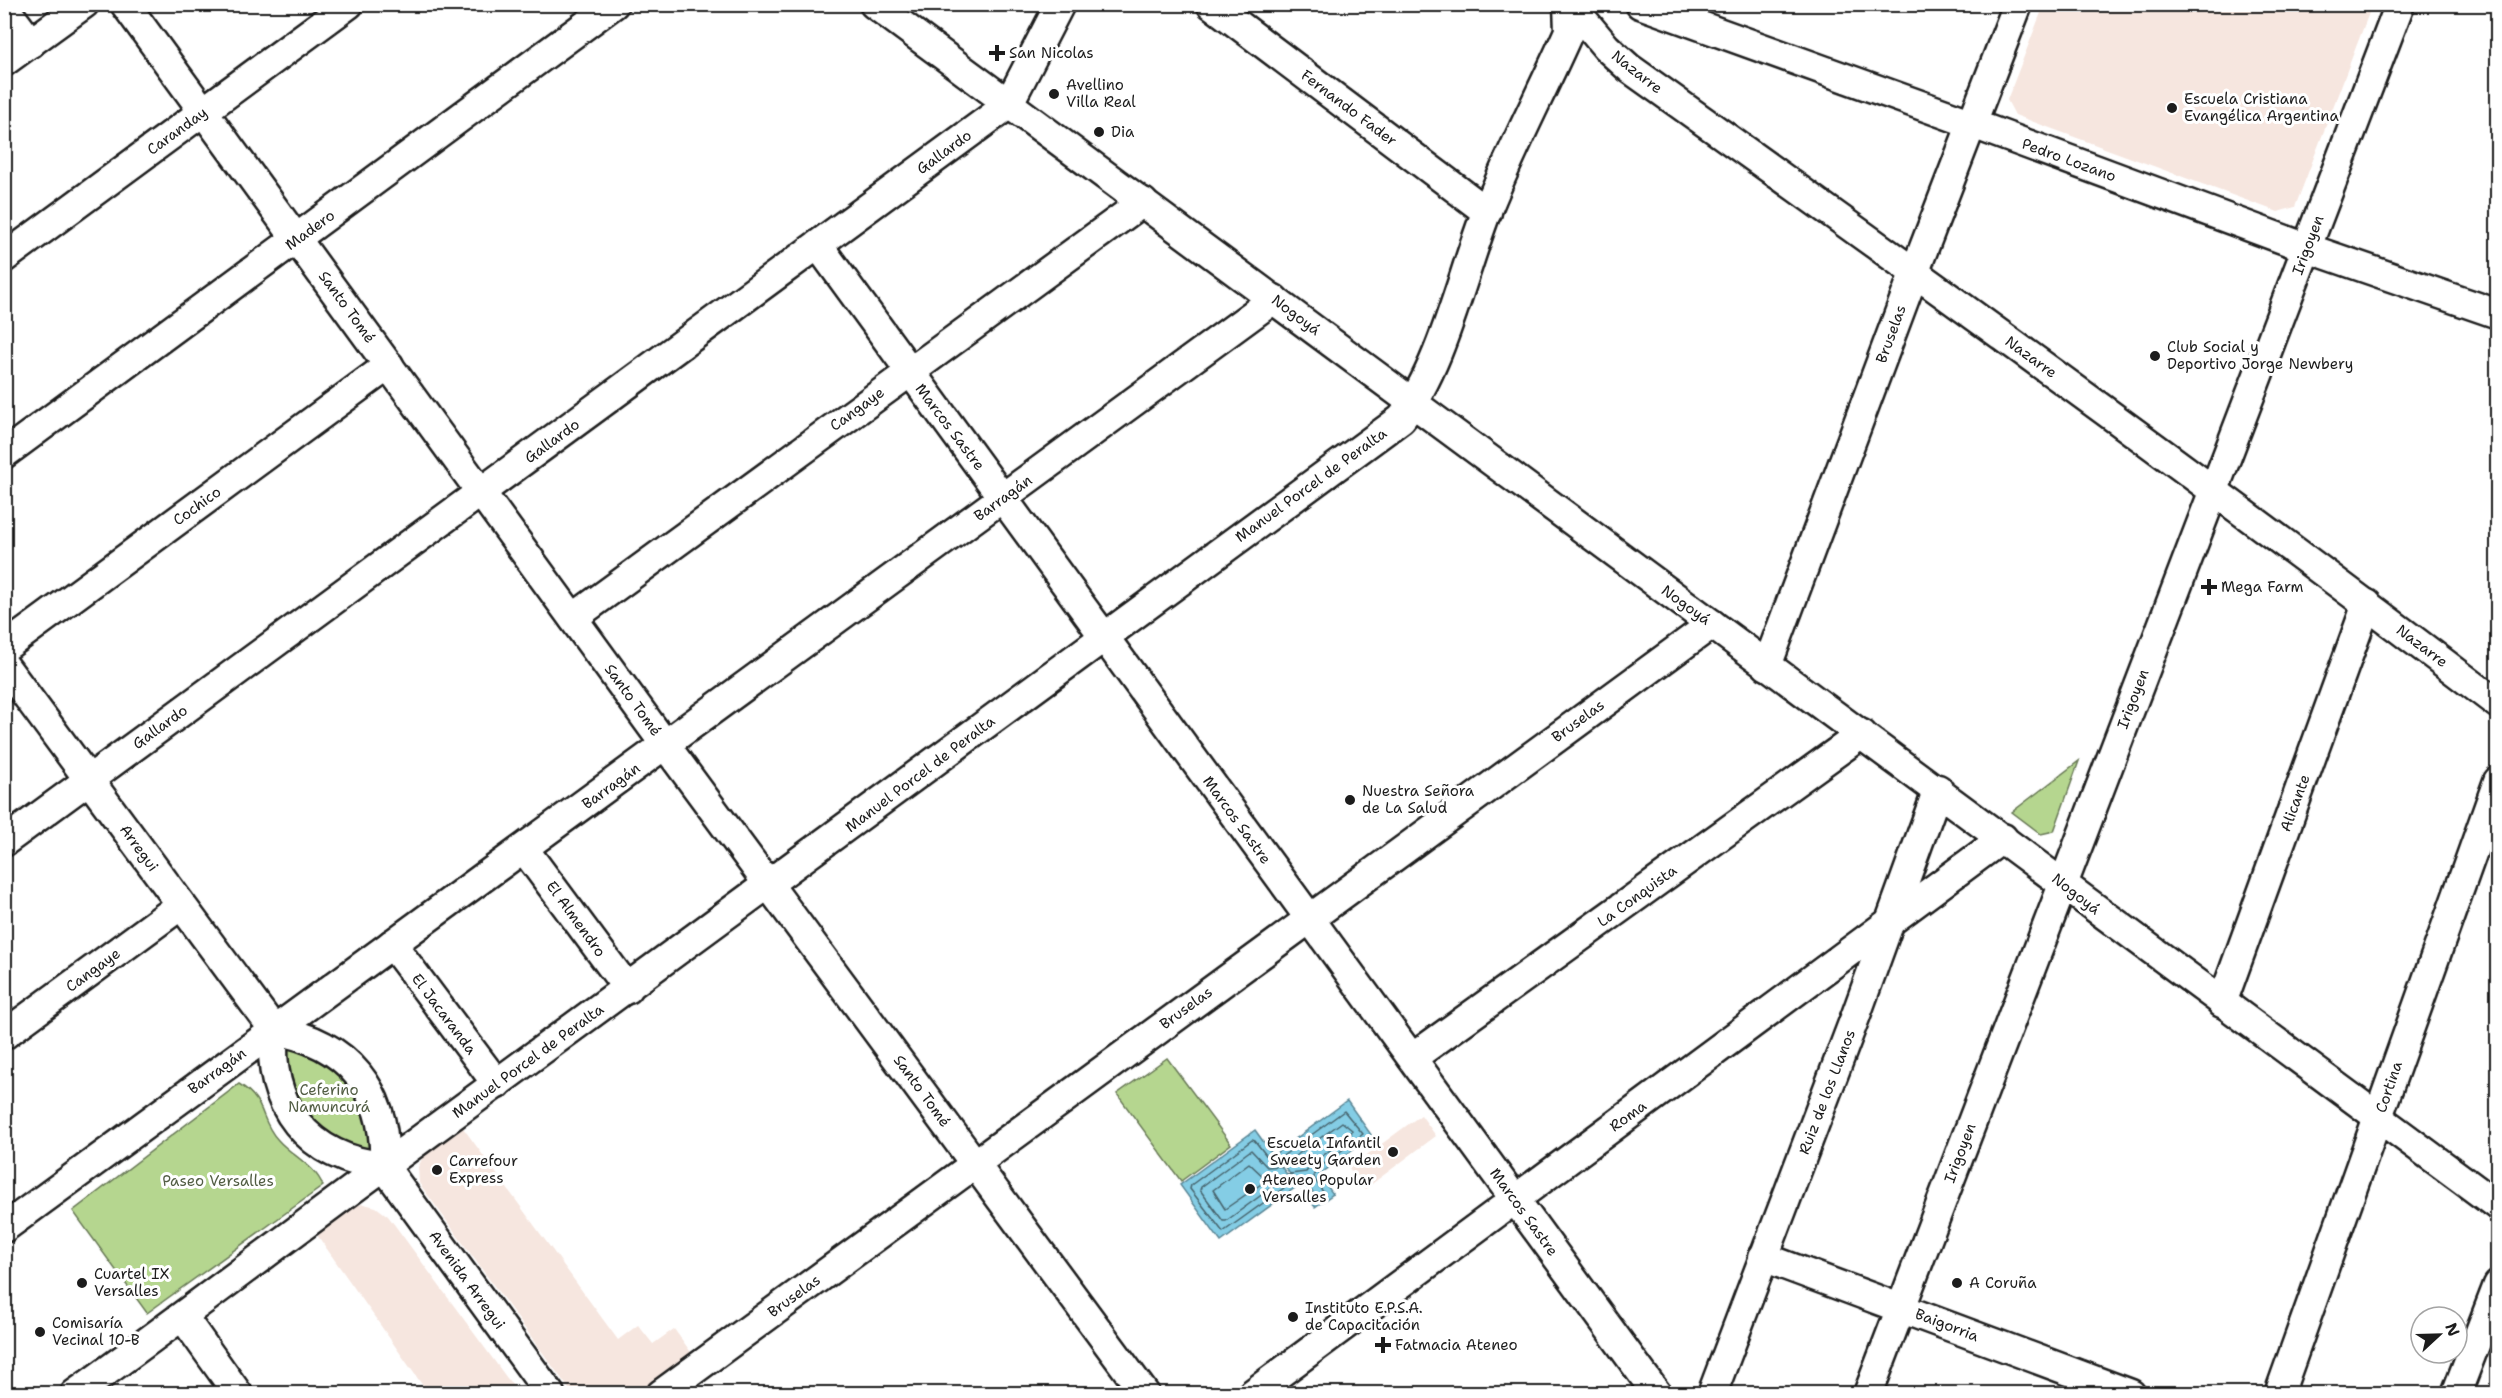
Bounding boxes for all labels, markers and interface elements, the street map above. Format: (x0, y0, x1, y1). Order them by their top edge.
place label: San Nicolas (1009, 43, 1094, 63)
marker: San Nicolas (990, 46, 1004, 60)
street label: Nazarre (1607, 46, 1667, 98)
street label: Fernando Fader (1297, 65, 1401, 151)
place label: Avellino Villa Real (1066, 75, 1136, 112)
marker: Avellino Villa Real (1047, 87, 1061, 101)
place label: Escuela Cristiana Evangélica Argentina (2184, 89, 2339, 126)
marker: Escuela Cristiana Evangélica Argentina (2165, 101, 2179, 115)
street label: Caranday (143, 102, 211, 160)
place label: Dia (1111, 122, 1135, 142)
street label: Gallardo (912, 125, 976, 179)
marker: Dia (1092, 125, 1106, 139)
street label: Pedro Lozano (2019, 134, 2119, 186)
street label: Madero (281, 205, 339, 255)
street label: Irigoyen (2287, 212, 2329, 278)
street label: Santo Tomé (314, 267, 380, 347)
street label: Nogoyá (1268, 290, 1325, 340)
street label: Bruselas (1871, 302, 1911, 366)
street label: Nazarre (2001, 331, 2061, 383)
place label: Club Social y Deportivo Jorge Newbery (2167, 337, 2353, 374)
marker: Club Social y Deportivo Jorge Newbery (2148, 349, 2162, 363)
street label: Marcos Sastre (911, 379, 989, 475)
street label: Cangaye (826, 382, 888, 436)
street label: Gallardo (520, 414, 584, 468)
street label: Manuel Porcel de Peralta (1231, 423, 1391, 547)
street label: Barragán (970, 470, 1036, 526)
street label: Cochico (169, 482, 225, 530)
place label: Mega Farm (2221, 577, 2304, 597)
street label: Nogoyá (1657, 580, 1715, 630)
marker: Mega Farm (2202, 580, 2216, 594)
street label: Nazarre (2392, 620, 2452, 672)
street label: Santo Tomé (600, 660, 666, 740)
street label: Irigoyen (2112, 666, 2154, 732)
street label: Bruselas (1548, 695, 1608, 747)
street label: Gallardo (128, 700, 192, 754)
street label: Manuel Porcel de Peralta (841, 711, 999, 837)
street label: Barragán (578, 758, 644, 814)
street label: Marcos Sastre (1198, 772, 1276, 868)
street label: Alicante (2275, 772, 2315, 834)
place label: Nuestra Señora de La Salud (1362, 781, 1475, 818)
marker: Nuestra Señora de La Salud (1343, 793, 1357, 807)
street label: Arregui (115, 820, 163, 876)
street label: La Conquista (1593, 860, 1681, 932)
street label: Nogoyá (2048, 869, 2105, 920)
street label: El Almendro (542, 877, 610, 961)
street label: Cangaye (62, 943, 124, 997)
street label: El Jacaranda (407, 969, 481, 1059)
street label: Bruselas (1156, 982, 1216, 1034)
street label: Manuel Porcel de Peralta (448, 999, 608, 1123)
street label: Ruiz de los Llanos (1794, 1027, 1860, 1157)
street label: Barragán (184, 1043, 250, 1099)
street label: Santo Tomé (889, 1051, 955, 1131)
street label: Cortina (2371, 1058, 2407, 1115)
park label: Ceferino Namuncurá (288, 1080, 371, 1117)
street label: Roma (1605, 1095, 1651, 1136)
street label: Irigoyen (1939, 1120, 1981, 1186)
place label: Escuela Infantil Sweety Garden (1267, 1133, 1381, 1170)
marker: Escuela Infantil Sweety Garden (1386, 1145, 1400, 1159)
place label: Carrefour Express (449, 1151, 518, 1188)
marker: Carrefour Express (430, 1163, 444, 1177)
street label: Marcos Sastre (1485, 1164, 1563, 1260)
place label: Ateneo Popular Versalles (1262, 1170, 1374, 1207)
park label: Paseo Versalles (162, 1171, 274, 1191)
marker: Ateneo Popular Versalles (1243, 1182, 1257, 1196)
street label: Avenida Arregui (424, 1227, 510, 1333)
place label: Cuartel IX Versalles (94, 1264, 170, 1301)
street label: Bruselas (764, 1270, 824, 1322)
place label: A Coruña (1969, 1273, 2037, 1293)
marker: Cuartel IX Versalles (75, 1276, 89, 1290)
marker: A Coruña (1950, 1276, 1964, 1290)
place label: Instituto E.P.S.A. de Capacitación (1305, 1298, 1423, 1335)
street label: Baigorria (1912, 1304, 1982, 1347)
north arrow (2409, 1305, 2469, 1365)
marker: Instituto E.P.S.A. de Capacitación (1286, 1310, 1300, 1324)
place label: Comisaría Vecinal 10-B (52, 1313, 140, 1350)
text: N (2440, 1320, 2465, 1339)
marker: Comisaría Vecinal 10-B (33, 1325, 47, 1339)
place label: Fatmacia Ateneo (1395, 1335, 1518, 1355)
marker: Fatmacia Ateneo (1376, 1338, 1390, 1352)

